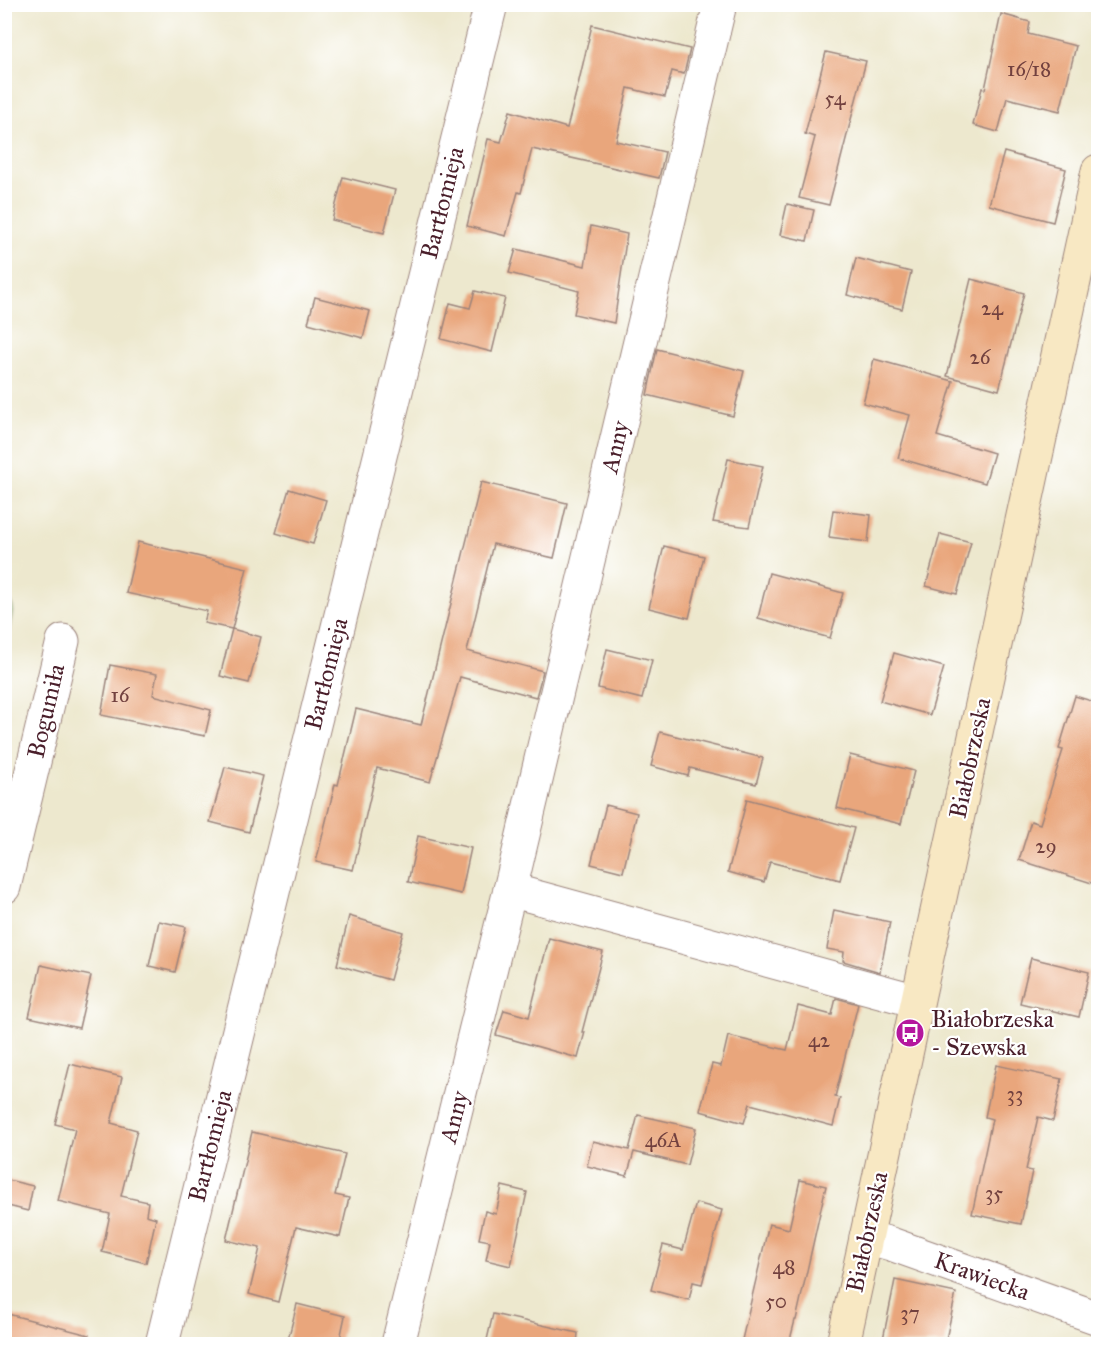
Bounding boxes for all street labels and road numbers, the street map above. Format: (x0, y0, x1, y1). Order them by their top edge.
street label: Bartłomieja (414, 143, 471, 262)
street label: Anny (594, 417, 636, 477)
street label: Bartłomieja (298, 614, 355, 733)
street label: Bogumiła (21, 660, 72, 761)
street label: Białobrzeska (943, 694, 998, 821)
street label: Bartłomieja (182, 1086, 239, 1205)
street label: Anny (433, 1087, 475, 1147)
street label: Białobrzeska (840, 1168, 895, 1295)
street label: Krawiecka (930, 1245, 1035, 1307)

